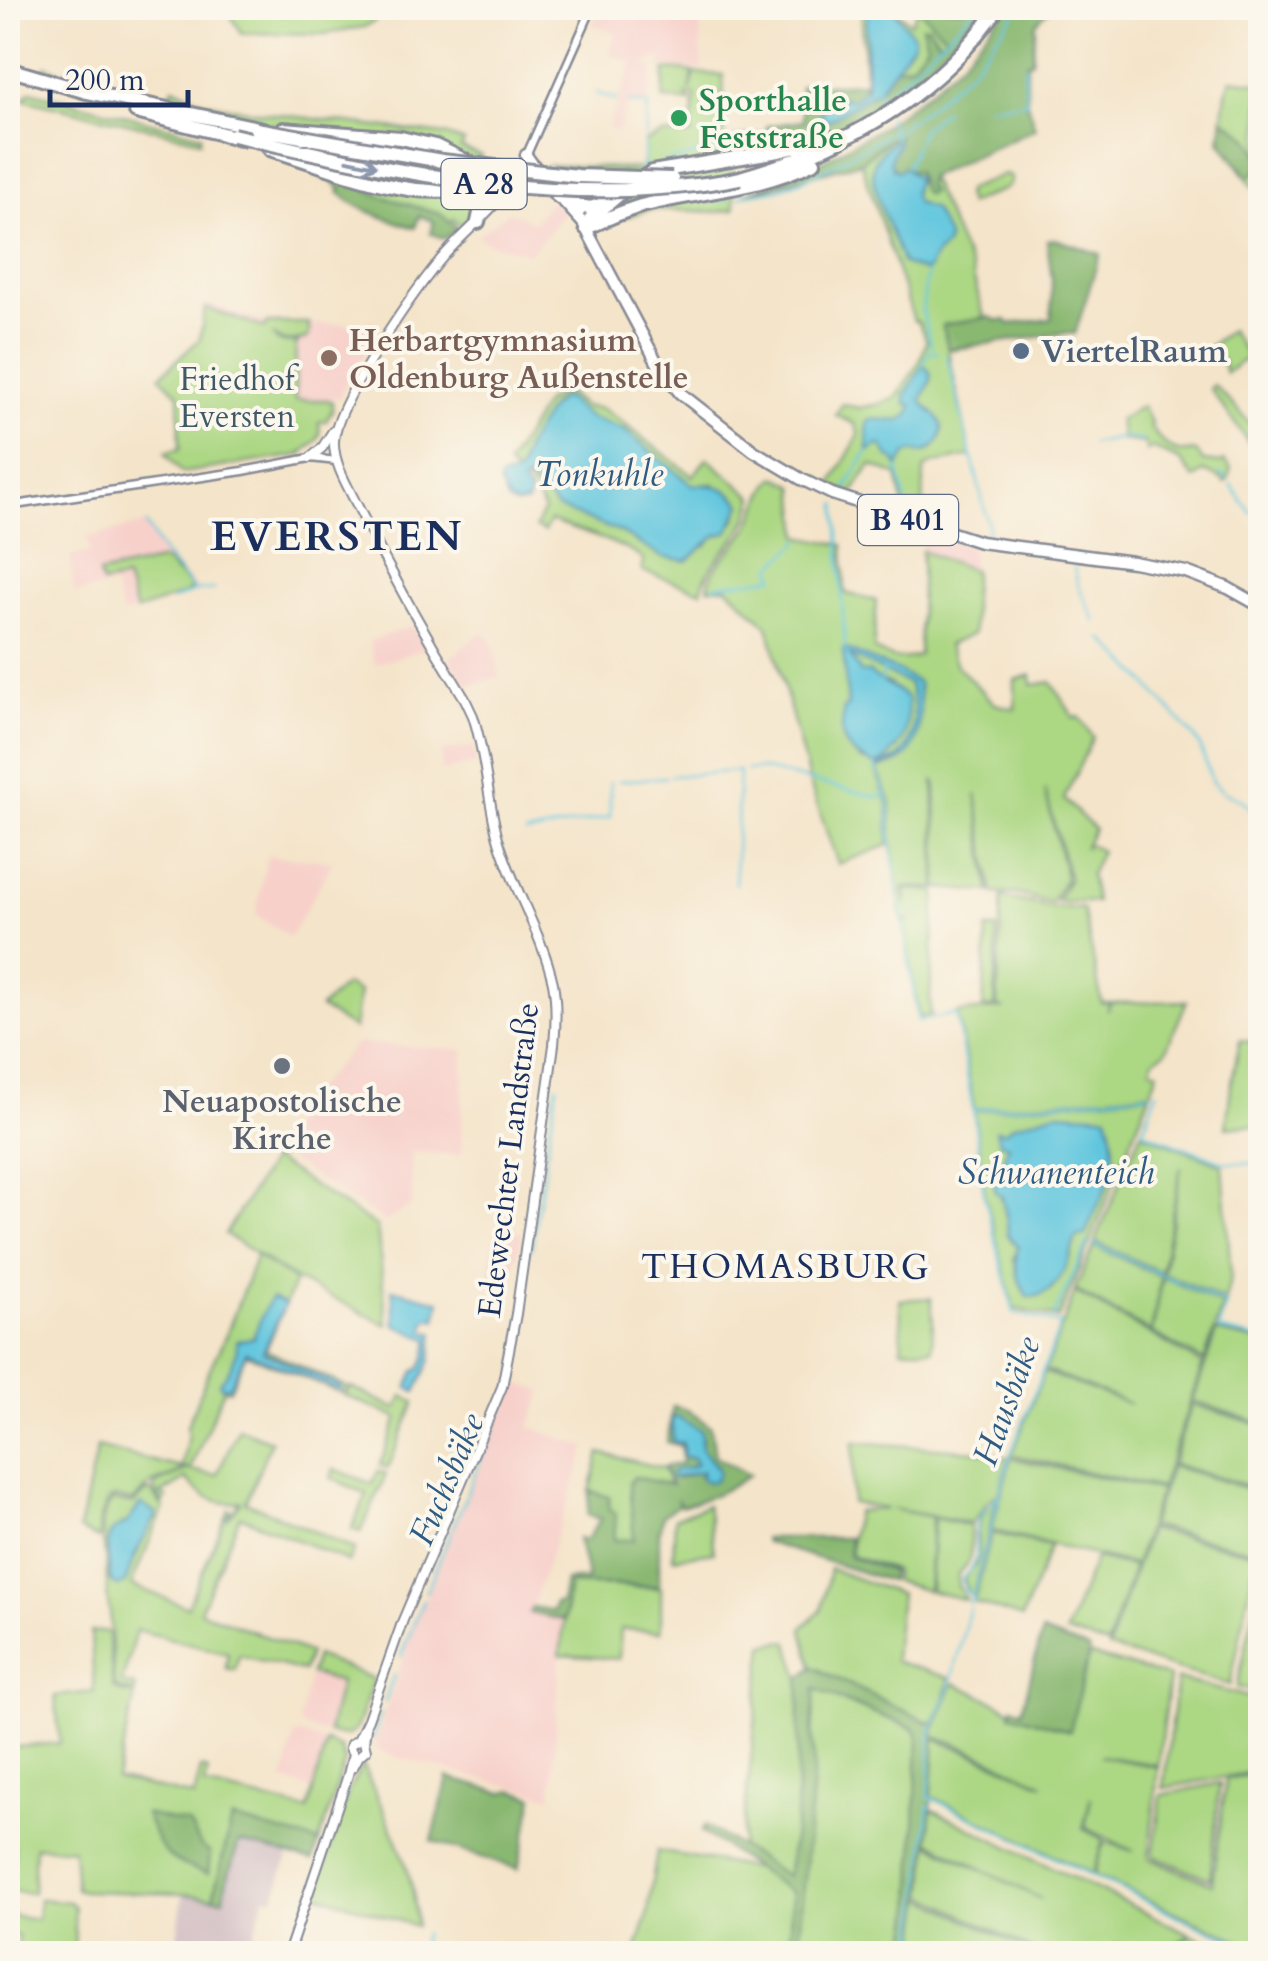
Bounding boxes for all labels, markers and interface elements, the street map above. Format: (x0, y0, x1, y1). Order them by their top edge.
scale bar (50, 45, 188, 107)
text: 200 m (65, 60, 145, 101)
place label: Sporthalle Feststraße (699, 79, 847, 160)
marker: Sporthalle Feststraße (668, 107, 690, 129)
one-way arrow (345, 154, 377, 173)
road number: A 28 (442, 159, 526, 209)
place label: Herbartgymnasium Oldenburg Außenstelle (349, 319, 688, 400)
place label: ViertelRaum (1041, 330, 1228, 374)
marker: ViertelRaum (1010, 340, 1032, 362)
marker: Herbartgymnasium Oldenburg Außenstelle (318, 347, 340, 369)
park label: Friedhof Eversten (179, 358, 300, 439)
water label: Tonkuhle (535, 451, 664, 499)
road number: B 401 (858, 495, 958, 545)
district label: EVERSTEN (210, 508, 464, 565)
street label: Edewechter Landstraße (468, 1000, 550, 1320)
marker: Neuapostolische Kirche (271, 1055, 293, 1077)
place label: Neuapostolische Kirche (162, 1080, 402, 1161)
water label: Schwanenteich (958, 1149, 1154, 1197)
district label: THOMASBURG (641, 1243, 931, 1291)
water label: Hausbäke (961, 1330, 1053, 1473)
water label: Fuchsbäke (398, 1406, 496, 1553)

